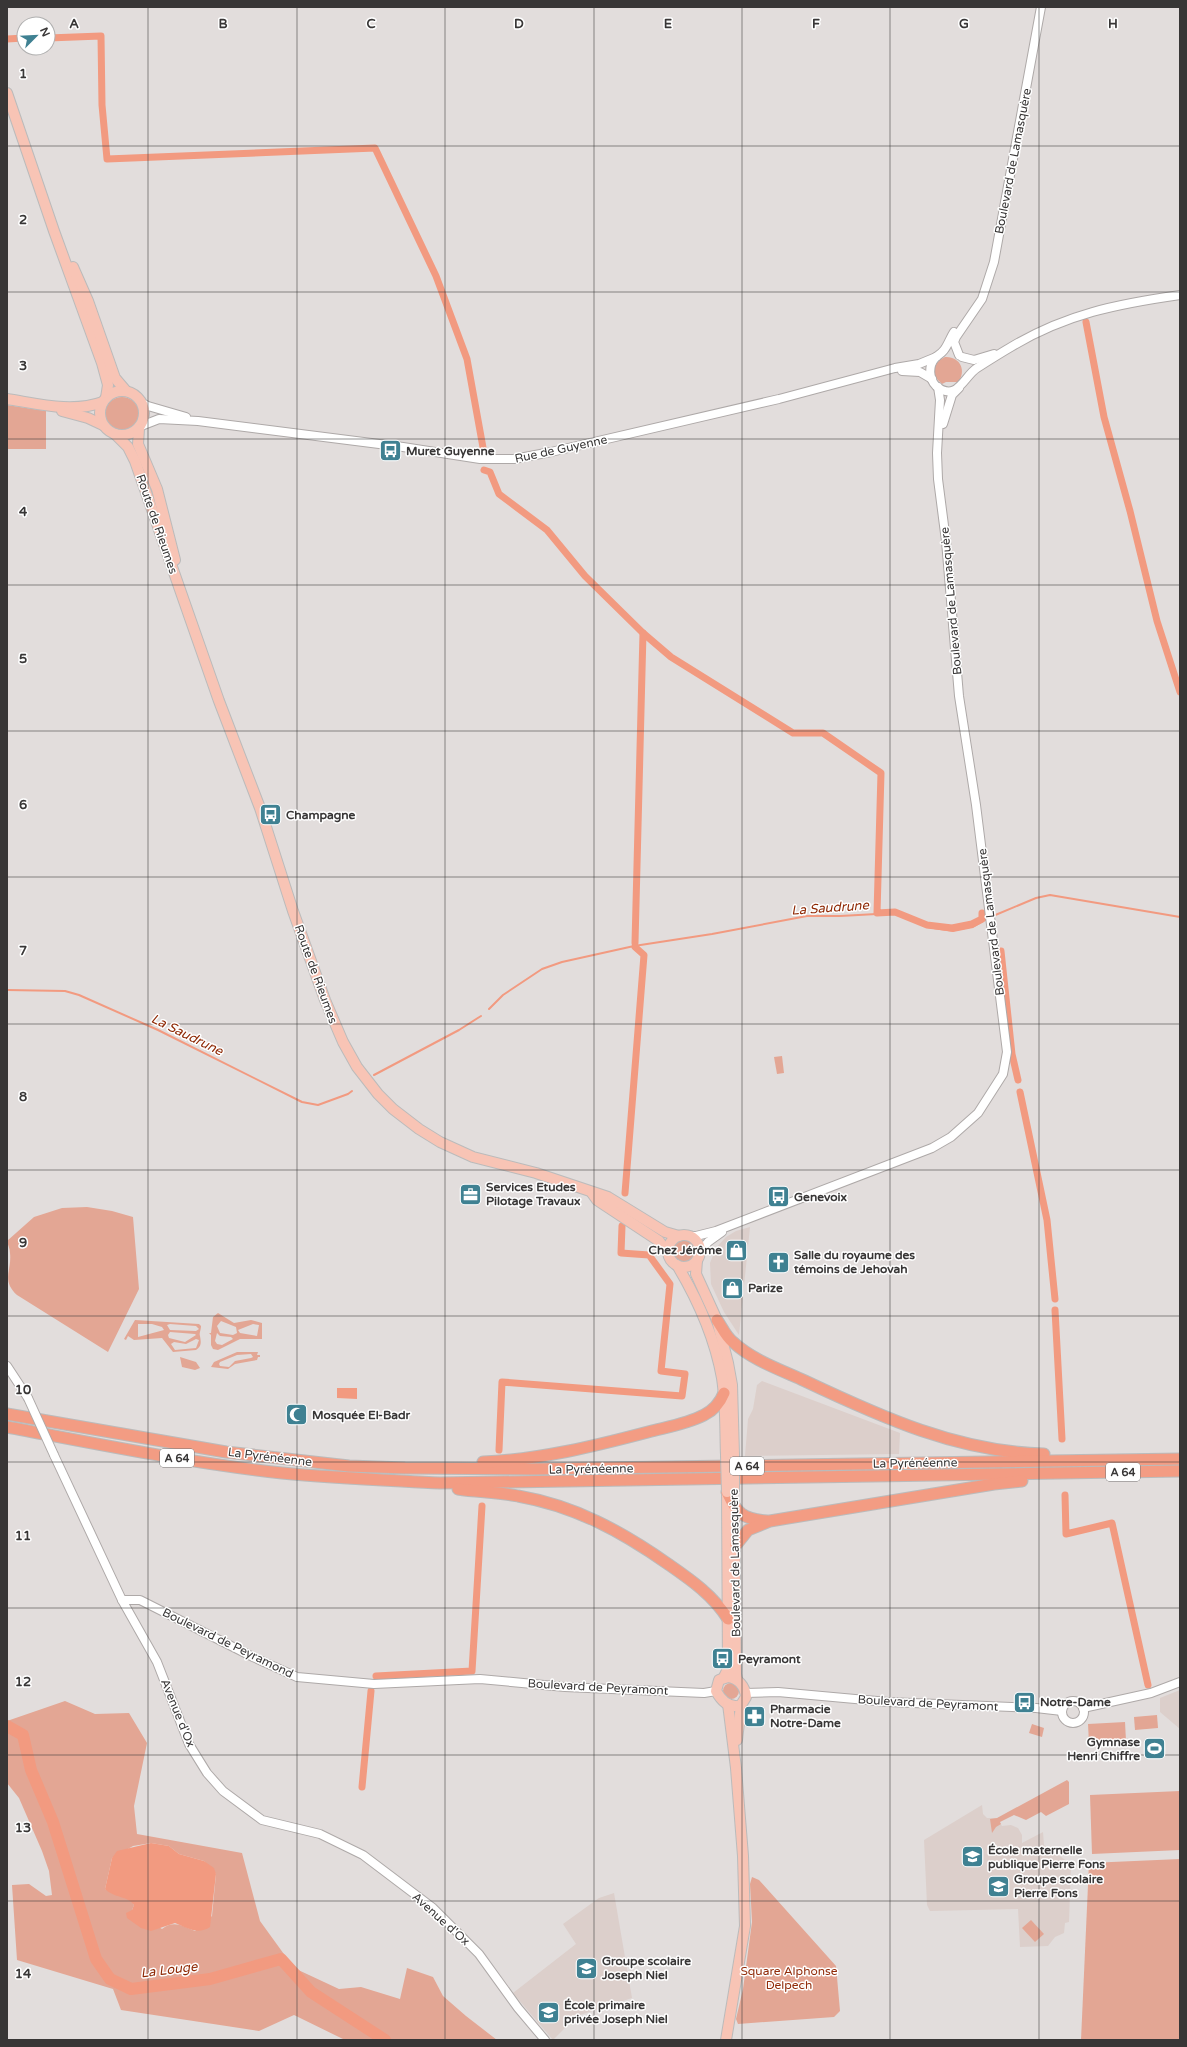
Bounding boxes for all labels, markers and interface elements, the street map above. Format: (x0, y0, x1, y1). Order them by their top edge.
north arrow (16, 16, 56, 56)
text: A (69, 16, 79, 32)
text: B (218, 16, 228, 32)
text: C (366, 16, 376, 32)
text: D (514, 16, 524, 32)
text: E (664, 16, 672, 32)
text: F (812, 16, 820, 32)
text: G (959, 16, 969, 32)
text: H (1108, 16, 1118, 32)
text: N (37, 25, 52, 39)
text: 1 (19, 66, 27, 82)
street label: Boulevard de Lamasquère (992, 87, 1034, 235)
text: 2 (19, 212, 27, 228)
text: 3 (19, 358, 27, 374)
street label: Rue de Guyenne (513, 432, 609, 466)
bus stop icon: Muret Guyenne (377, 438, 403, 464)
place label: Muret Guyenne (406, 444, 495, 459)
street label: Route de Rieumes (133, 472, 181, 576)
text: 4 (19, 504, 28, 520)
street label: Boulevard de Lamasquère (938, 526, 964, 675)
text: 5 (19, 651, 27, 667)
text: 6 (19, 797, 27, 813)
bus stop icon: Champagne (258, 802, 284, 828)
place label: Champagne (286, 808, 356, 823)
street label: Boulevard de Lamasquère (975, 847, 1007, 996)
water label: La Saudrune (791, 897, 870, 919)
street label: Route de Rieumes (292, 923, 340, 1026)
text: 7 (19, 943, 27, 959)
water label: La Saudrune (149, 1011, 226, 1060)
text: 8 (19, 1089, 27, 1105)
place label: Services Etudes Pilotage Travaux (486, 1180, 581, 1209)
office icon: Services Etudes Pilotage Travaux (457, 1181, 483, 1207)
bus stop icon: Genevoix (766, 1184, 792, 1210)
place label: Genevoix (794, 1190, 847, 1204)
text: 9 (19, 1235, 27, 1251)
shop icon: Chez Jérôme (724, 1237, 750, 1263)
place label: Chez Jérôme (649, 1243, 722, 1257)
place label: Salle du royaume des témoins de Jehovah (793, 1248, 915, 1276)
church icon: Salle du royaume des témoins de Jehovah (766, 1249, 792, 1275)
shop icon: Parize (720, 1275, 746, 1301)
place label: Parize (748, 1281, 783, 1295)
text: 10 (15, 1382, 31, 1398)
mosque icon: Mosquée El-Badr (283, 1402, 309, 1428)
place label: Mosquée El-Badr (312, 1408, 411, 1423)
street label: La Pyrénéenne (227, 1445, 313, 1469)
road number: A 64 (160, 1449, 194, 1467)
street label: La Pyrénéenne (872, 1455, 958, 1471)
road number: A 64 (730, 1457, 764, 1475)
street label: La Pyrénéenne (548, 1461, 634, 1477)
road number: A 64 (1106, 1463, 1140, 1481)
street label: Boulevard de Lamasquère (727, 1489, 743, 1637)
text: 11 (15, 1528, 31, 1544)
street label: Boulevard de Peyramond (160, 1605, 296, 1681)
bus stop icon: Peyramont (709, 1646, 735, 1672)
place label: Peyramont (738, 1652, 801, 1667)
text: 12 (15, 1674, 31, 1690)
street label: Boulevard de Peyramont (527, 1676, 669, 1698)
street label: Avenue d'Ox (158, 1677, 198, 1749)
bus stop icon: Notre-Dame (1011, 1689, 1037, 1715)
street label: Boulevard de Peyramont (857, 1692, 999, 1714)
place label: Notre-Dame (1040, 1695, 1111, 1709)
place label: Pharmacie Notre-Dame (770, 1702, 841, 1730)
pharmacy icon: Pharmacie Notre-Dame (742, 1703, 768, 1729)
place label: Gymnase Henri Chiffre (1067, 1735, 1140, 1763)
sports icon: Gymnase Henri Chiffre (1142, 1736, 1168, 1762)
text: 13 (15, 1820, 31, 1836)
place label: École maternelle publique Pierre Fons (988, 1843, 1105, 1872)
school or university icon: École maternelle publique Pierre Fons (960, 1844, 986, 1870)
place label: Groupe scolaire Pierre Fons (1014, 1872, 1103, 1900)
school or university icon: Groupe scolaire Pierre Fons (985, 1873, 1011, 1899)
street label: Avenue d'Ox (409, 1890, 473, 1948)
place label: Groupe scolaire Joseph Niel (601, 1954, 691, 1983)
school or university icon: Groupe scolaire Joseph Niel (573, 1955, 599, 1981)
water label: La Louge (140, 1959, 199, 1981)
park label: Square Alphonse Delpech (740, 1964, 838, 1992)
text: 14 (15, 1966, 32, 1982)
place label: École primaire privée Joseph Niel (564, 1998, 668, 2027)
school or university icon: École primaire privée Joseph Niel (535, 1999, 561, 2025)

